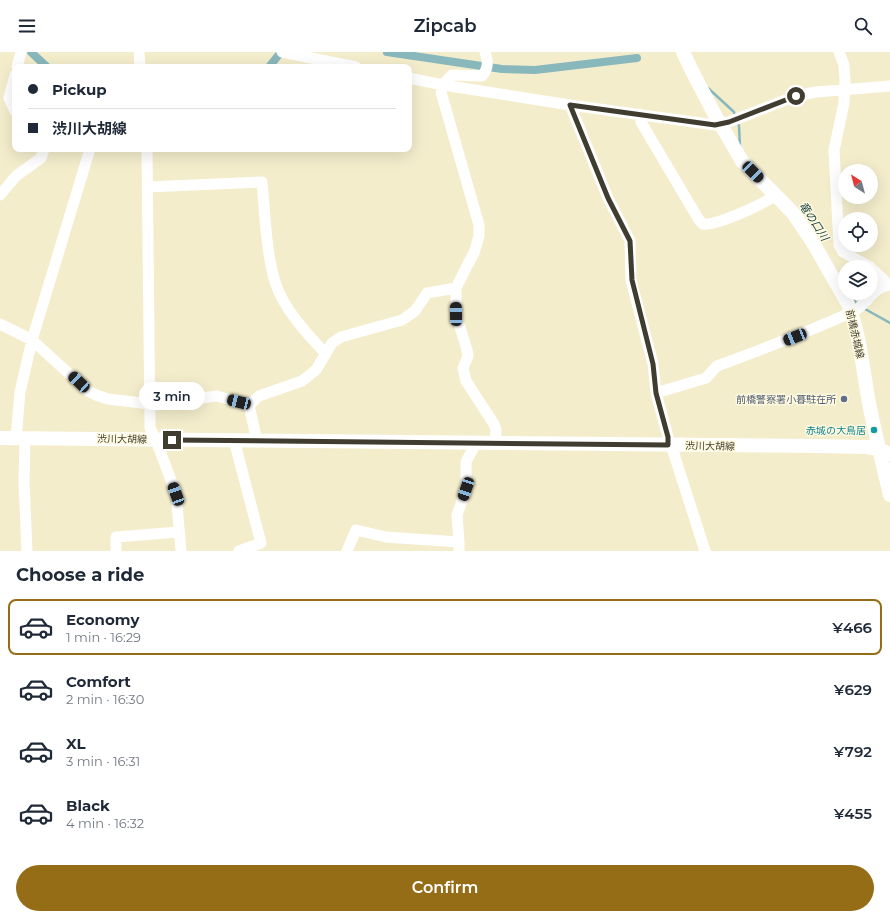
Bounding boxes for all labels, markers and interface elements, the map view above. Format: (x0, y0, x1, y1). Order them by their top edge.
icon: menu (16, 15, 38, 37)
text: Zipcab (413, 15, 477, 37)
icon: search (852, 15, 874, 37)
text: Pickup (52, 80, 107, 99)
route start (787, 87, 805, 105)
text: 渋川大胡線 (52, 119, 127, 138)
car (740, 159, 766, 185)
north arrow (838, 164, 878, 204)
map controls (838, 164, 878, 300)
water label: 竜の口川 (796, 199, 832, 244)
button: locate (838, 212, 878, 252)
button: layers (838, 260, 878, 300)
car (450, 302, 462, 326)
street label: 前橋赤城線 (843, 308, 867, 360)
car (782, 327, 808, 347)
car (66, 369, 92, 395)
callout: 3 min (139, 382, 205, 410)
text: 3 min (153, 388, 191, 404)
car (226, 393, 252, 411)
place label: 前橋警察署小暮駐在所 (736, 393, 836, 406)
marker: 前橋警察署小暮駐在所 (839, 394, 849, 404)
place label: 赤城の大鳥居 (806, 424, 866, 437)
marker: 赤城の大鳥居 (869, 425, 879, 435)
route end (163, 431, 181, 449)
street label: 渋川大胡線 (97, 432, 147, 446)
street label: 渋川大胡線 (685, 439, 735, 453)
car (456, 476, 476, 502)
car (166, 481, 186, 507)
text: Choose a ride (16, 564, 144, 586)
icon: car (18, 609, 54, 645)
text: Economy (66, 610, 139, 629)
text: ¥466 (832, 618, 872, 637)
text: 1 min · 16:29 (66, 629, 141, 645)
icon: car (18, 671, 54, 707)
text: Comfort (66, 672, 131, 691)
text: ¥629 (834, 680, 872, 699)
text: 2 min · 16:30 (66, 691, 144, 707)
icon: car (18, 733, 54, 769)
text: XL (66, 734, 85, 753)
text: ¥792 (834, 742, 872, 761)
text: 3 min · 16:31 (66, 753, 140, 769)
icon: car (18, 795, 54, 831)
text: Black (66, 796, 110, 815)
text: ¥455 (834, 804, 872, 823)
text: 4 min · 16:32 (66, 815, 144, 831)
button: Confirm (16, 865, 874, 911)

